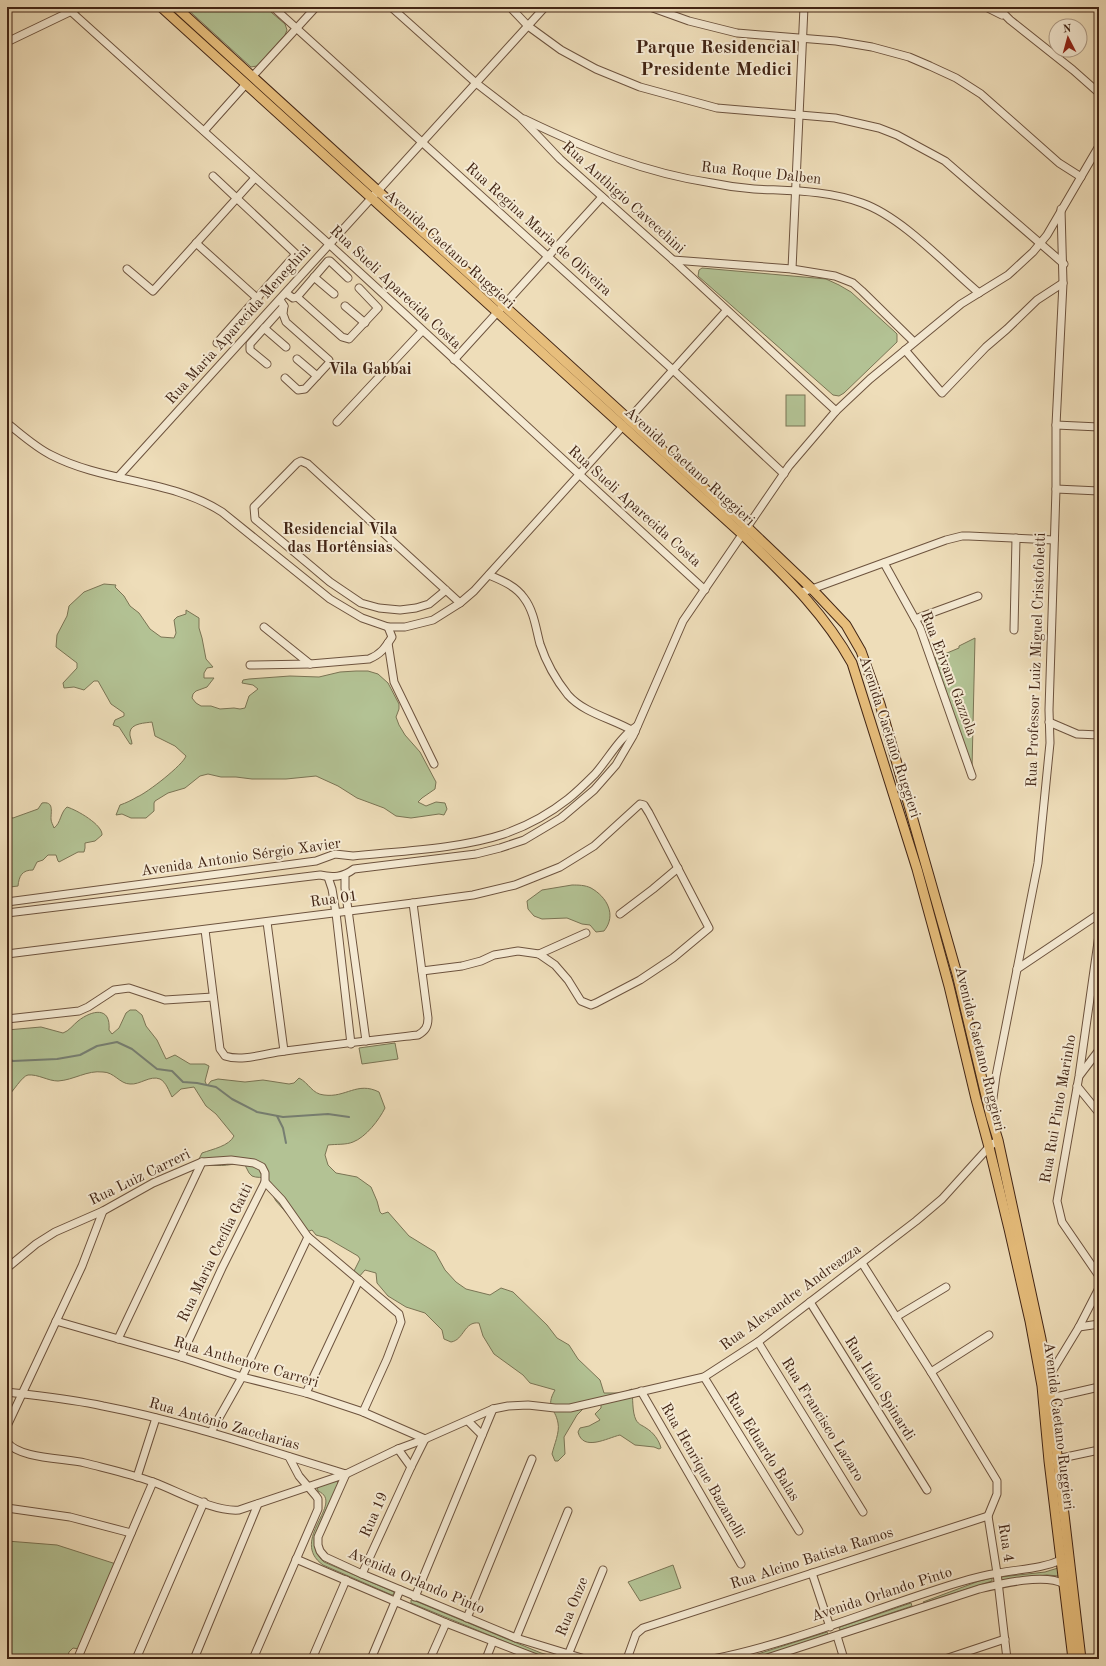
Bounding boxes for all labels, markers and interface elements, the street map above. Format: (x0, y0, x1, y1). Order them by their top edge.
north arrow (1048, 18, 1088, 58)
text: N (1062, 24, 1072, 35)
district label: Parque Residencial Presidente Medici (635, 39, 797, 80)
street label: Rua Anthigio Cavecchini (559, 139, 687, 257)
street label: Rua Roque Dalben (700, 160, 822, 188)
street label: Rua Regina Maria de Oliveira (462, 161, 614, 300)
street label: Avenida Caetano Ruggieri (381, 188, 517, 312)
street label: Rua Sueli Aparecida Costa (327, 223, 464, 353)
street label: Rua Maria Aparecida Meneghini (164, 242, 314, 408)
district label: Vila Gabbai (328, 362, 412, 378)
street label: Avenida Caetano Ruggieri (621, 405, 757, 529)
street label: Rua Sueli Aparecida Costa (565, 443, 704, 571)
district label: Residencial Vila das Hortênsias (283, 522, 397, 556)
street label: Rua Professor Luiz Miguel Cristofoletti (1025, 532, 1049, 788)
street label: Rua Erivam Gazzola (917, 610, 979, 739)
street label: Avenida Caetano Ruggieri (856, 654, 922, 820)
street label: Avenida Antonio Sérgio Xavier (140, 837, 342, 879)
street label: Rua 01 (309, 889, 359, 911)
street label: Avenida Caetano Ruggieri (951, 965, 1007, 1133)
street label: Rua Rui Pinto Marinho (1039, 1034, 1079, 1184)
street label: Rua Luiz Carreri (87, 1147, 193, 1209)
street label: Rua Maria Cecília Gatti (176, 1181, 256, 1325)
street label: Rua Alexandre Andreazza (718, 1242, 864, 1354)
street label: Rua Itálo Spinardi (841, 1334, 917, 1444)
street label: Rua Anthenore Carreri (172, 1335, 320, 1391)
street label: Avenida Caetano Ruggieri (1040, 1341, 1076, 1511)
street label: Rua Francisco Lazaro (778, 1356, 866, 1484)
street label: Rua Eduardo Balas (722, 1390, 802, 1504)
street label: Rua Antônio Zaccharias (147, 1396, 301, 1454)
street label: Rua Henrique Bazanelli (657, 1401, 747, 1541)
street label: Rua 19 (358, 1490, 392, 1540)
street label: Rua 4 (995, 1523, 1015, 1563)
street label: Rua Alcino Batista Ramos (729, 1525, 895, 1593)
street label: Avenida Orlando Pinto (345, 1546, 487, 1618)
street label: Avenida Orlando Pinto (810, 1565, 954, 1625)
street label: Rua Onze (554, 1575, 592, 1639)

